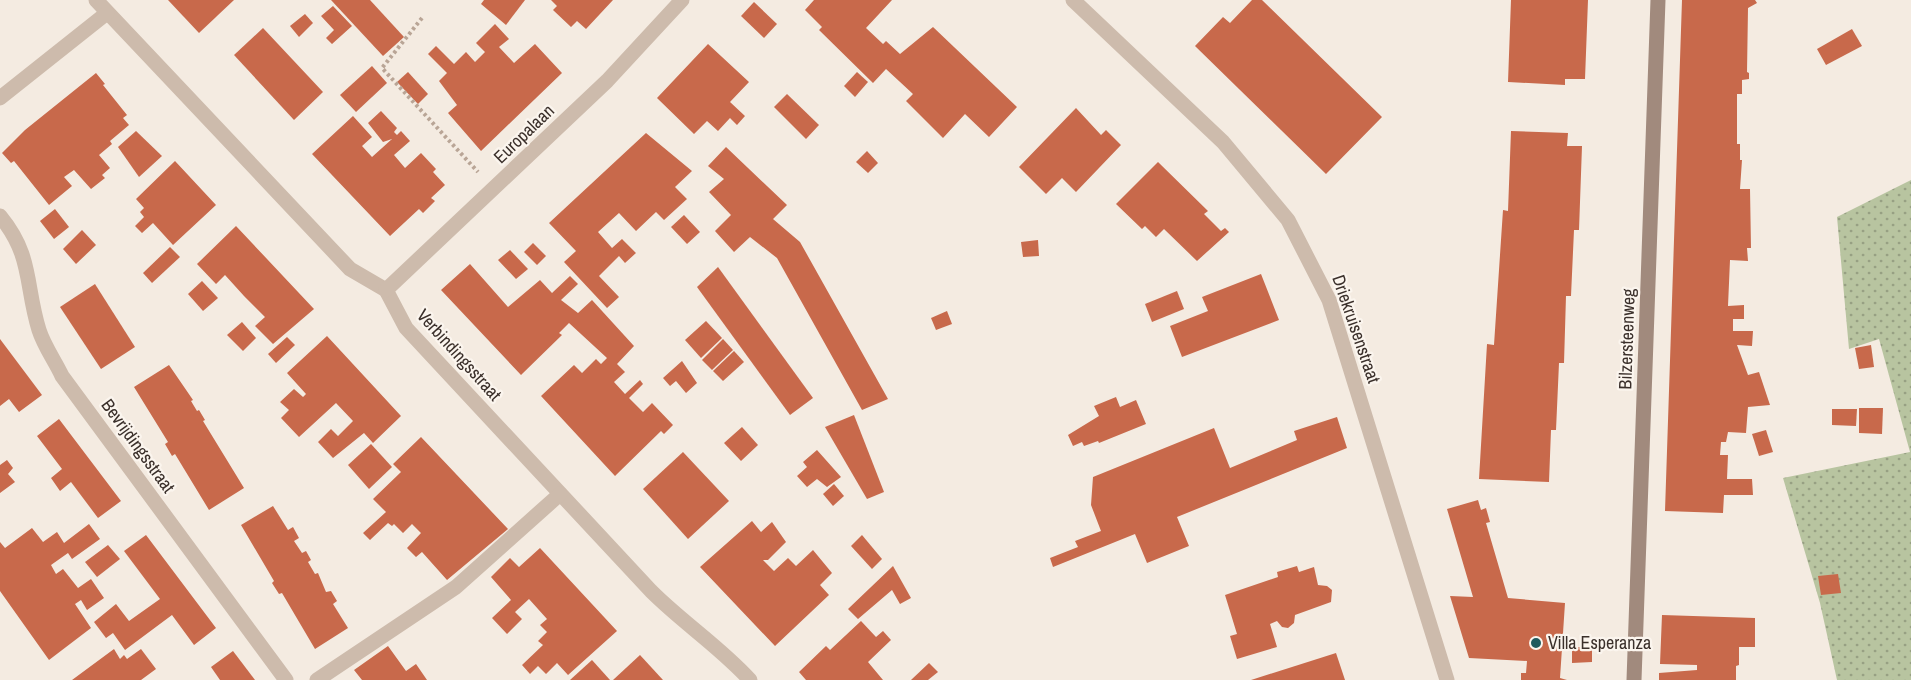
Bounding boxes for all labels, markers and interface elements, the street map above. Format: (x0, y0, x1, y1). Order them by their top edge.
street label: Europalaan (488, 98, 559, 169)
street label: Driekruisenstraat (1326, 271, 1387, 386)
street label: Bilzersteenweg (1612, 287, 1641, 390)
street label: Verbindingsstraat (411, 303, 507, 406)
street label: Bevrijdingsstraat (96, 394, 181, 498)
place label: Villa Esperanza (1548, 630, 1651, 655)
marker: Villa Esperanza (1529, 636, 1543, 650)

